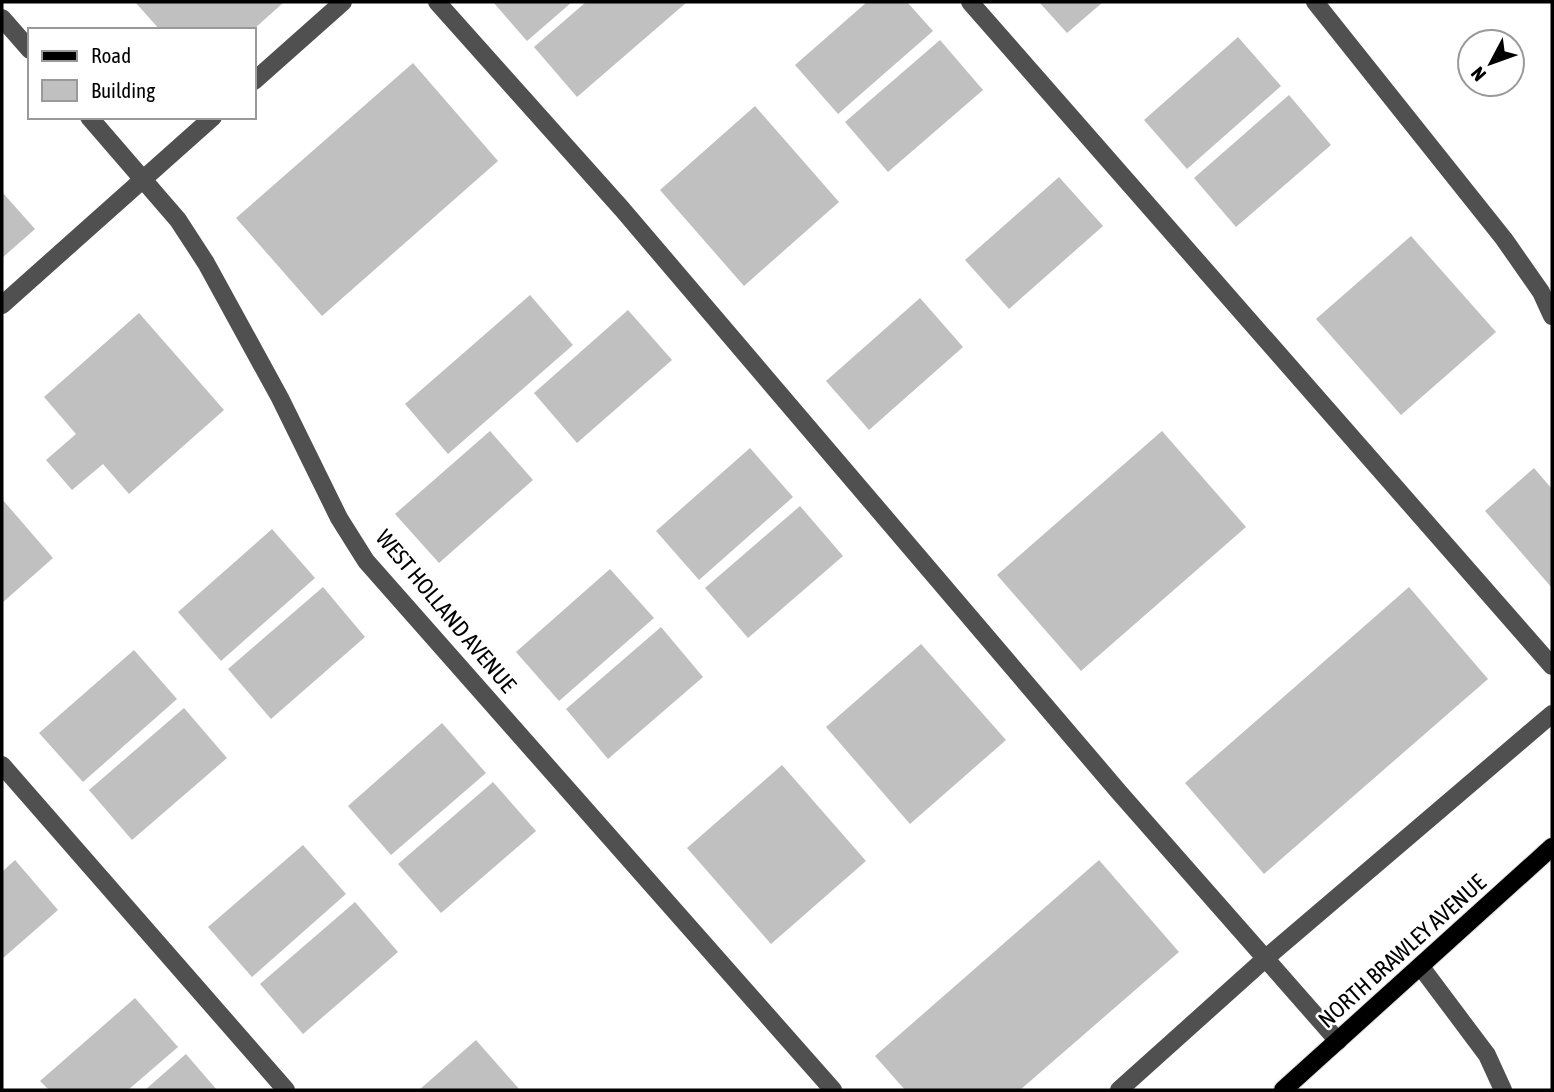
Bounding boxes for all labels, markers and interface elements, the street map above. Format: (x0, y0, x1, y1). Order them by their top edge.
legend (28, 28, 256, 119)
north arrow (1456, 28, 1526, 98)
text: Road (91, 43, 131, 67)
text: N (1466, 63, 1490, 86)
text: Building (91, 78, 155, 102)
street label: WEST HOLLAND AVENUE (371, 525, 522, 698)
street label: NORTH BRAWLEY AVENUE (1313, 869, 1491, 1033)

